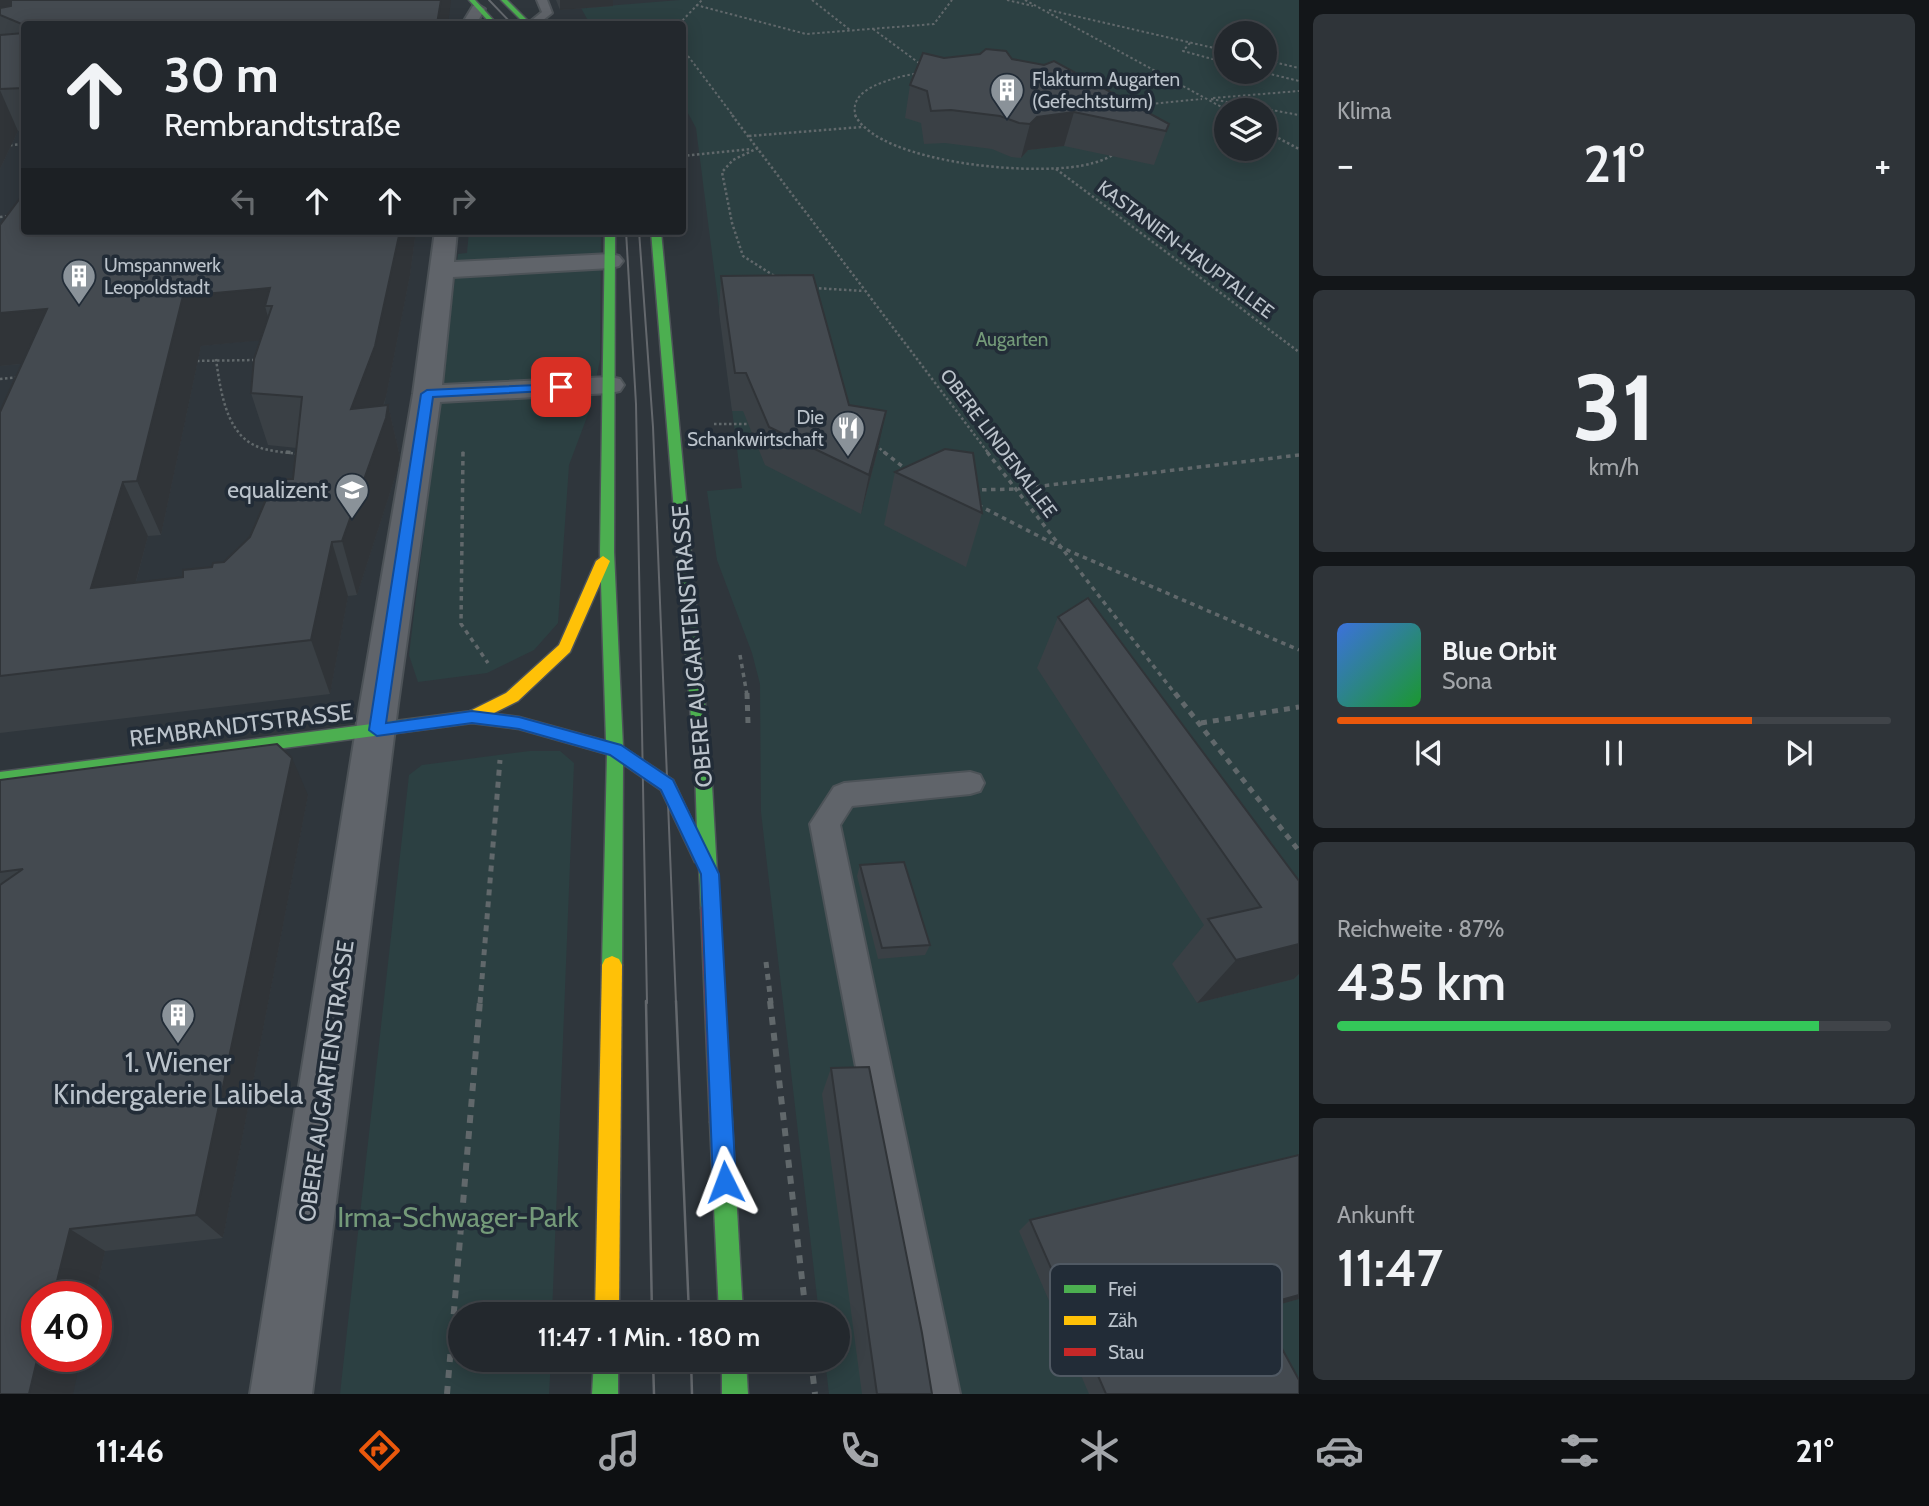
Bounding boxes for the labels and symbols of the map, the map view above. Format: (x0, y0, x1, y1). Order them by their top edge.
place label: Flakturm Augarten (Gefechtsturm) (1032, 68, 1180, 113)
building icon: Flakturm Augarten (Gefechtsturm) (988, 71, 1026, 120)
street label: KASTANIEN-HAUPTALLEE (1093, 176, 1278, 323)
place label: Umspannwerk Leopoldstadt (104, 254, 221, 299)
building icon: Umspannwerk Leopoldstadt (60, 257, 98, 306)
park label: Augarten (976, 328, 1048, 351)
pin (531, 357, 591, 417)
street label: OBERE LINDENALLEE (935, 364, 1062, 522)
place label: Die Schankwirtschaft (687, 406, 825, 451)
restaurant icon: Die Schankwirtschaft (829, 409, 867, 458)
school or university icon: equalizent (333, 471, 371, 520)
place label: equalizent (227, 476, 328, 504)
street label: OBERE AUGARTENSTRASSE (666, 503, 718, 789)
street label: REMBRANDTSTRASSE (128, 697, 354, 753)
street label: OBERE AUGARTENSTRASSE (292, 938, 360, 1224)
building icon: 1. Wiener Kindergalerie Lalibela (159, 996, 197, 1045)
place label: 1. Wiener Kindergalerie Lalibela (53, 1045, 304, 1111)
position arrow (688, 1145, 762, 1219)
park label: Irma-Schwager-Park (337, 1200, 579, 1234)
legend (1050, 1264, 1282, 1376)
text: Frei (1108, 1278, 1137, 1301)
speed limit sign: 40 (21, 1281, 112, 1372)
text: Zäh (1108, 1309, 1138, 1332)
text: Stau (1108, 1341, 1144, 1364)

